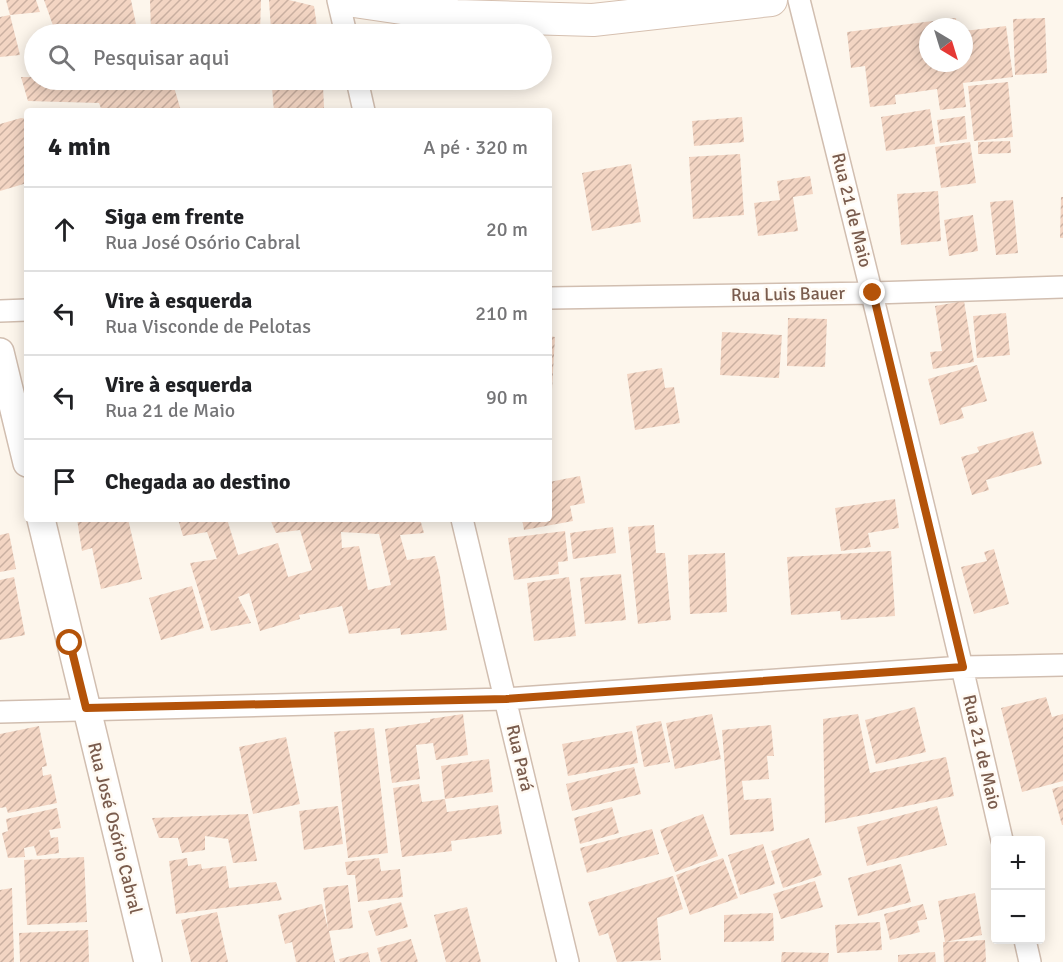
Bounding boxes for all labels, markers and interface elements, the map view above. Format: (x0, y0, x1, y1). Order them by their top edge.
north arrow (919, 18, 973, 72)
search box (24, 24, 552, 90)
icon: search (45, 41, 78, 74)
text: Pesquisar aqui (93, 44, 229, 71)
text: 4 min (48, 131, 111, 163)
text: A pé · 320 m (423, 135, 528, 160)
street label: Rua 21 de Maio (827, 150, 877, 270)
text: Siga em frente (105, 203, 244, 230)
icon: ahead (48, 213, 81, 246)
text: 20 m (486, 217, 528, 242)
text: Rua José Osório Cabral (105, 230, 301, 255)
route end (859, 279, 885, 305)
street label: Rua Luis Bauer (731, 282, 846, 306)
text: Vire à esquerda (105, 287, 252, 314)
icon: left (48, 297, 81, 330)
text: 210 m (475, 301, 528, 326)
text: Rua Visconde de Pelotas (105, 314, 311, 339)
text: Vire à esquerda (105, 371, 252, 398)
icon: left (48, 381, 81, 414)
text: 90 m (486, 385, 528, 410)
text: Rua 21 de Maio (105, 398, 235, 423)
icon: arrive (48, 465, 81, 498)
text: Chegada ao destino (105, 468, 291, 495)
route start (56, 629, 82, 655)
street label: Rua 21 de Maio (958, 692, 1006, 812)
street label: Rua Pará (502, 722, 538, 794)
street label: Rua José Osório Cabral (83, 740, 147, 916)
map controls (991, 836, 1045, 944)
button: + (991, 836, 1045, 890)
button: − (991, 890, 1045, 944)

